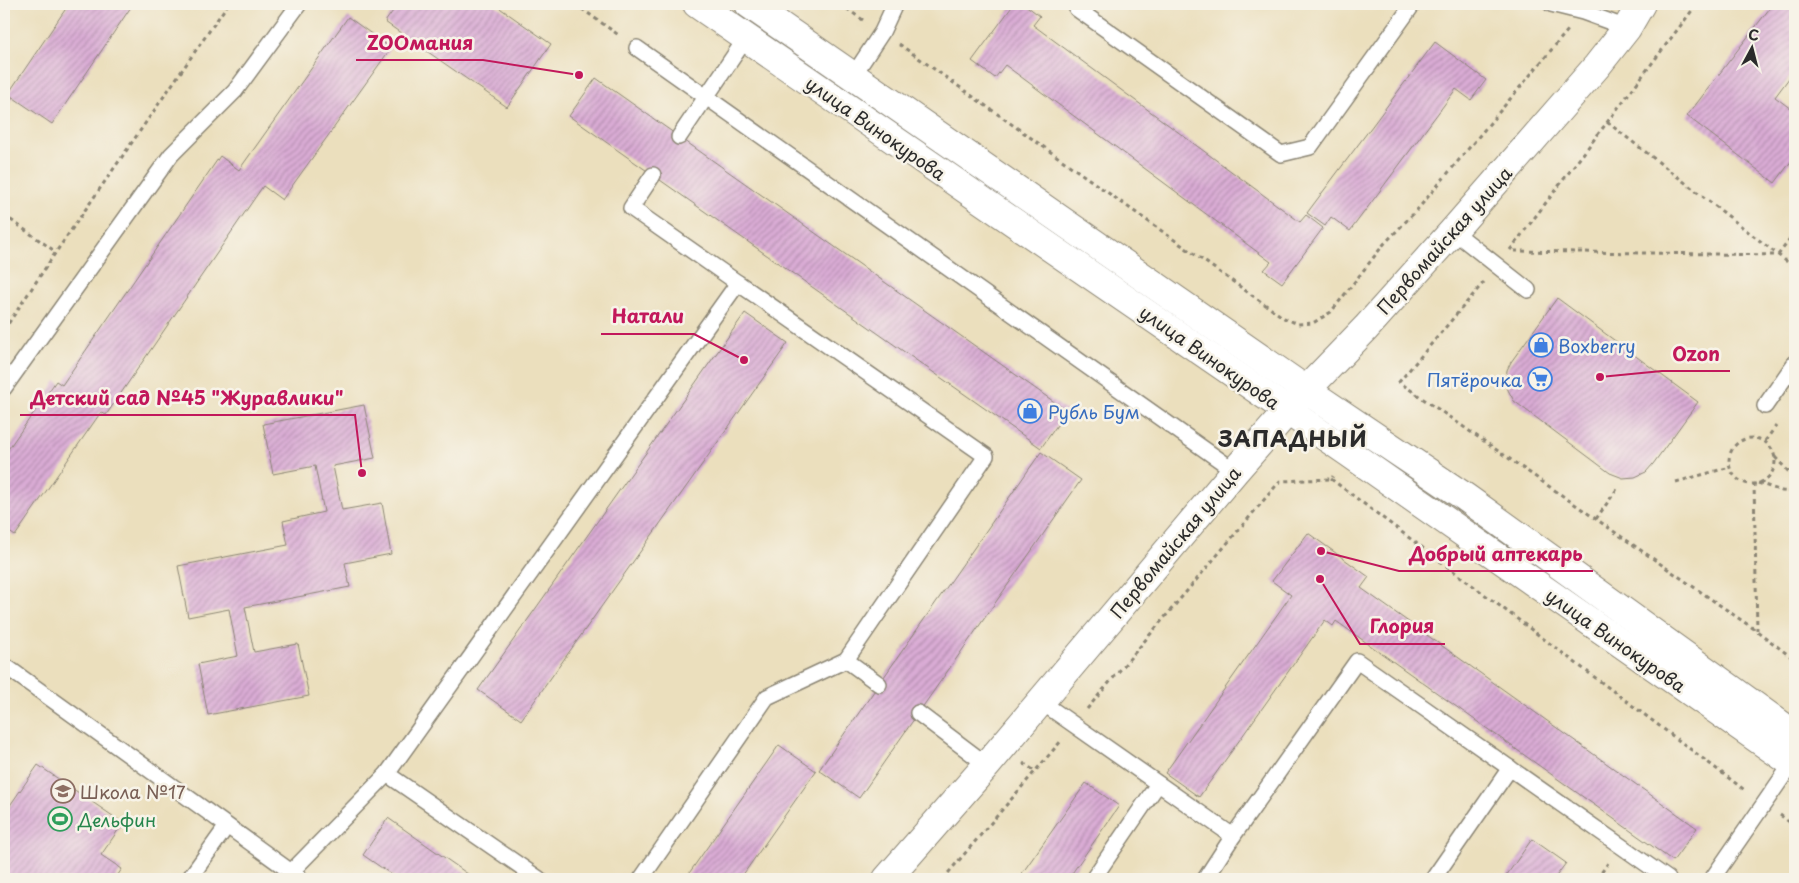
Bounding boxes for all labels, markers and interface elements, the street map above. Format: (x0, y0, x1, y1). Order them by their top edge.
north arrow (1726, 22, 1776, 72)
text: С (1747, 24, 1760, 46)
callout: ZOOмания (356, 26, 483, 60)
text: ZOOмания (367, 28, 473, 56)
street label: улица Винокурова (800, 69, 952, 187)
street label: Первомайская улица (1370, 160, 1518, 320)
street label: улица Винокурова (1134, 298, 1286, 416)
callout: Натали (601, 300, 694, 334)
text: Натали (612, 301, 684, 329)
shop icon: Boxberry (1528, 332, 1554, 358)
place label: Boxberry (1558, 332, 1636, 359)
callout: Ozon (1662, 337, 1730, 371)
text: Ozon (1672, 339, 1720, 367)
place label: Пятёрочка (1427, 366, 1523, 393)
supermarket icon: Пятёрочка (1527, 366, 1553, 392)
callout: Детский сад №45 "Журавлики" (20, 381, 355, 415)
text: Детский сад №45 "Журавлики" (29, 383, 344, 411)
shop icon: Рубль Бум (1017, 398, 1043, 424)
place label: Рубль Бум (1048, 398, 1140, 425)
district label: ЗАПАДНЫЙ (1217, 421, 1368, 454)
street label: Первомайская улица (1103, 460, 1247, 624)
callout: Добрый аптекарь (1399, 537, 1593, 571)
text: Добрый аптекарь (1408, 539, 1583, 567)
street label: улица Винокурова (1540, 581, 1692, 699)
callout: Глория (1360, 610, 1445, 644)
text: Глория (1370, 611, 1434, 639)
school or university icon: Школа №17 (50, 778, 76, 804)
place label: Школа №17 (80, 778, 186, 805)
sports icon: Дельфин (47, 806, 73, 832)
place label: Дельфин (77, 806, 156, 833)

